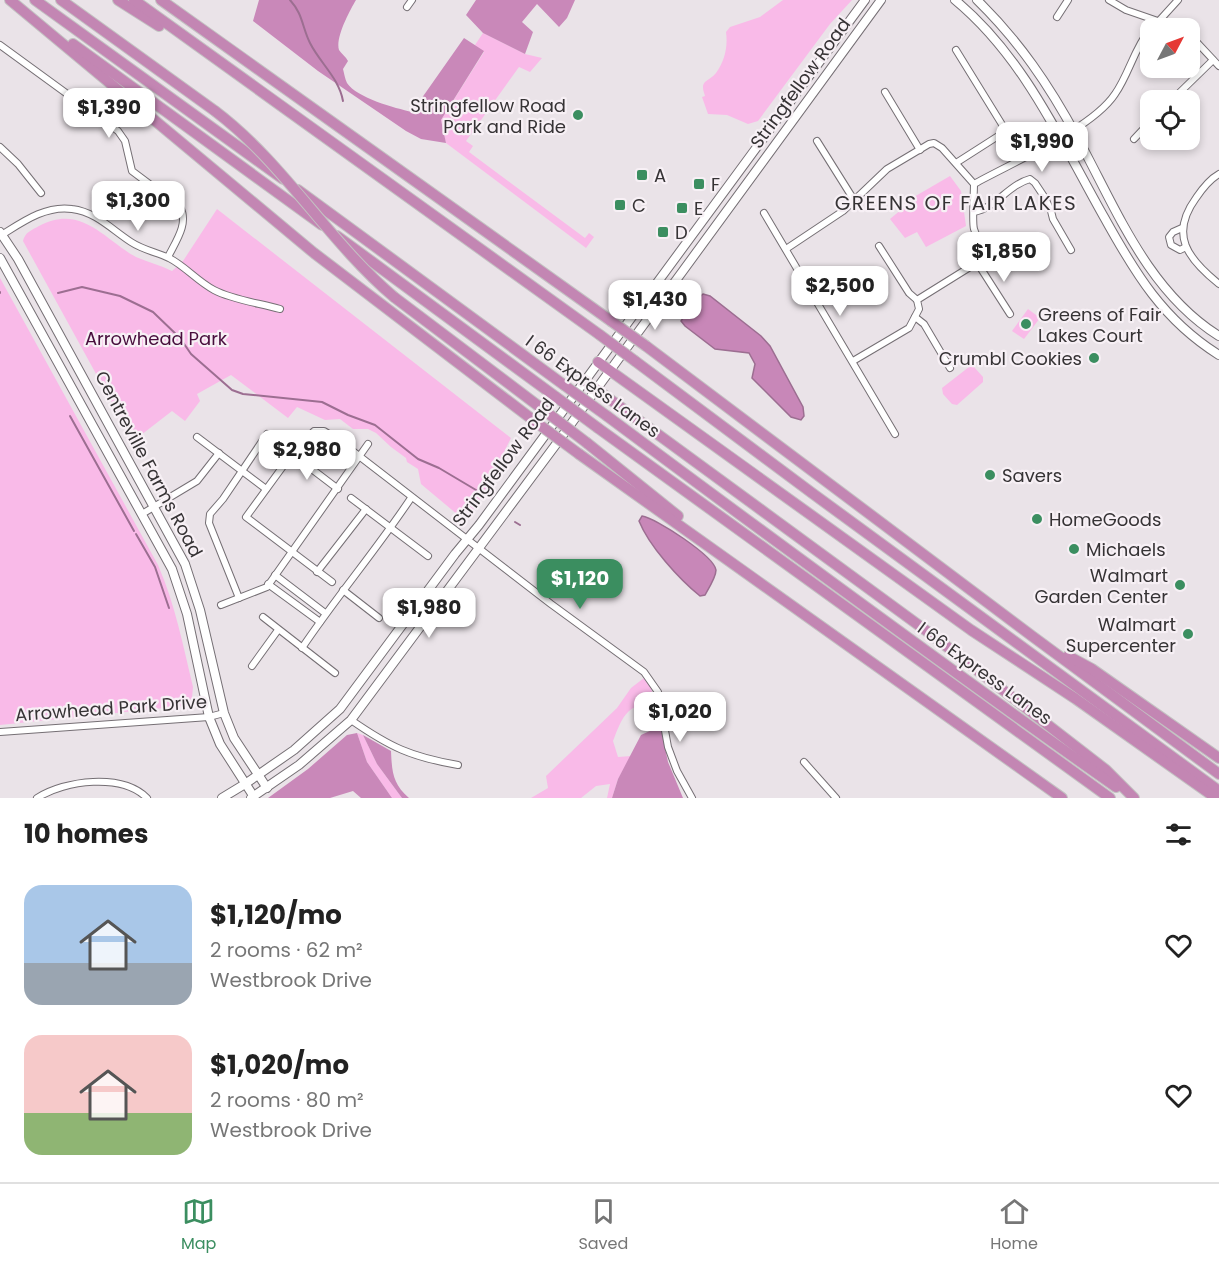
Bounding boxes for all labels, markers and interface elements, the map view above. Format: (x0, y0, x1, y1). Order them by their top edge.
street label: Stringfellow Road (744, 13, 856, 153)
north arrow (1140, 18, 1200, 78)
map controls (1140, 18, 1200, 150)
pin: $1,390 (60, 88, 158, 139)
button: locate (1140, 90, 1200, 150)
text: $1,390 (77, 93, 141, 121)
place label: Stringfellow Road Park and Ride (410, 93, 566, 139)
marker: Stringfellow Road Park and Ride (571, 108, 585, 122)
pin: $1,990 (993, 122, 1091, 173)
text: $1,990 (1010, 127, 1074, 155)
place label: A (654, 163, 666, 188)
marker: A (635, 168, 649, 182)
place label: F (711, 172, 720, 197)
marker: F (692, 177, 706, 191)
pin: $1,300 (89, 181, 187, 232)
text: $1,300 (106, 186, 170, 214)
district label: GREENS OF FAIR LAKES (835, 189, 1077, 217)
place label: C (632, 193, 646, 218)
place label: E (694, 196, 703, 221)
marker: C (613, 198, 627, 212)
marker: E (675, 201, 689, 215)
place label: D (675, 220, 688, 245)
marker: D (656, 225, 670, 239)
pin: $1,850 (955, 232, 1053, 283)
text: $1,850 (971, 237, 1037, 265)
pin: $2,500 (791, 266, 889, 317)
text: $2,500 (805, 271, 875, 299)
pin: $1,430 (606, 280, 704, 331)
text: $1,430 (622, 285, 688, 313)
place label: Greens of Fair Lakes Court (1038, 302, 1162, 348)
marker: Greens of Fair Lakes Court (1019, 317, 1033, 331)
park label: Arrowhead Park (85, 326, 228, 351)
street label: I 66 Express Lanes (521, 329, 665, 443)
place label: Crumbl Cookies (939, 346, 1082, 371)
marker: Crumbl Cookies (1087, 351, 1101, 365)
street label: Centreville Farms Road (89, 366, 209, 562)
street label: Stringfellow Road (446, 392, 560, 532)
pin: $2,980 (258, 430, 356, 481)
text: $2,980 (273, 435, 341, 463)
place label: Savers (1002, 463, 1062, 488)
marker: Savers (983, 468, 997, 482)
place label: HomeGoods (1049, 507, 1161, 532)
marker: HomeGoods (1030, 512, 1044, 526)
place label: Michaels (1086, 537, 1166, 562)
marker: Michaels (1067, 542, 1081, 556)
pin: $1,120 (531, 559, 629, 610)
place label: Walmart Garden Center (1034, 563, 1168, 609)
text: $1,120 (551, 564, 609, 592)
marker: Walmart Garden Center (1173, 578, 1187, 592)
pin: $1,980 (380, 588, 478, 639)
text: $1,980 (397, 593, 461, 621)
place label: Walmart Supercenter (1066, 612, 1176, 658)
street label: I 66 Express Lanes (913, 616, 1057, 730)
marker: Walmart Supercenter (1181, 627, 1195, 641)
street label: Arrowhead Park Drive (14, 689, 208, 727)
pin: $1,020 (631, 692, 729, 743)
text: $1,020 (648, 697, 712, 725)
text: 10 homes (24, 816, 148, 852)
icon: filters (1162, 818, 1195, 851)
text: $1,120/mo (210, 897, 342, 933)
icon: home (72, 909, 144, 981)
icon: heart (1162, 929, 1195, 962)
text: 2 rooms · 62 m² (210, 936, 363, 964)
text: Westbrook Drive (210, 966, 372, 994)
text: $1,020/mo (210, 1047, 349, 1083)
icon: home (72, 1059, 144, 1131)
icon: heart (1162, 1079, 1195, 1112)
text: 2 rooms · 80 m² (210, 1086, 364, 1114)
text: Westbrook Drive (210, 1116, 372, 1144)
tab: Map (181, 1195, 216, 1256)
tab: Saved (578, 1195, 628, 1256)
tab: Home (990, 1195, 1038, 1256)

